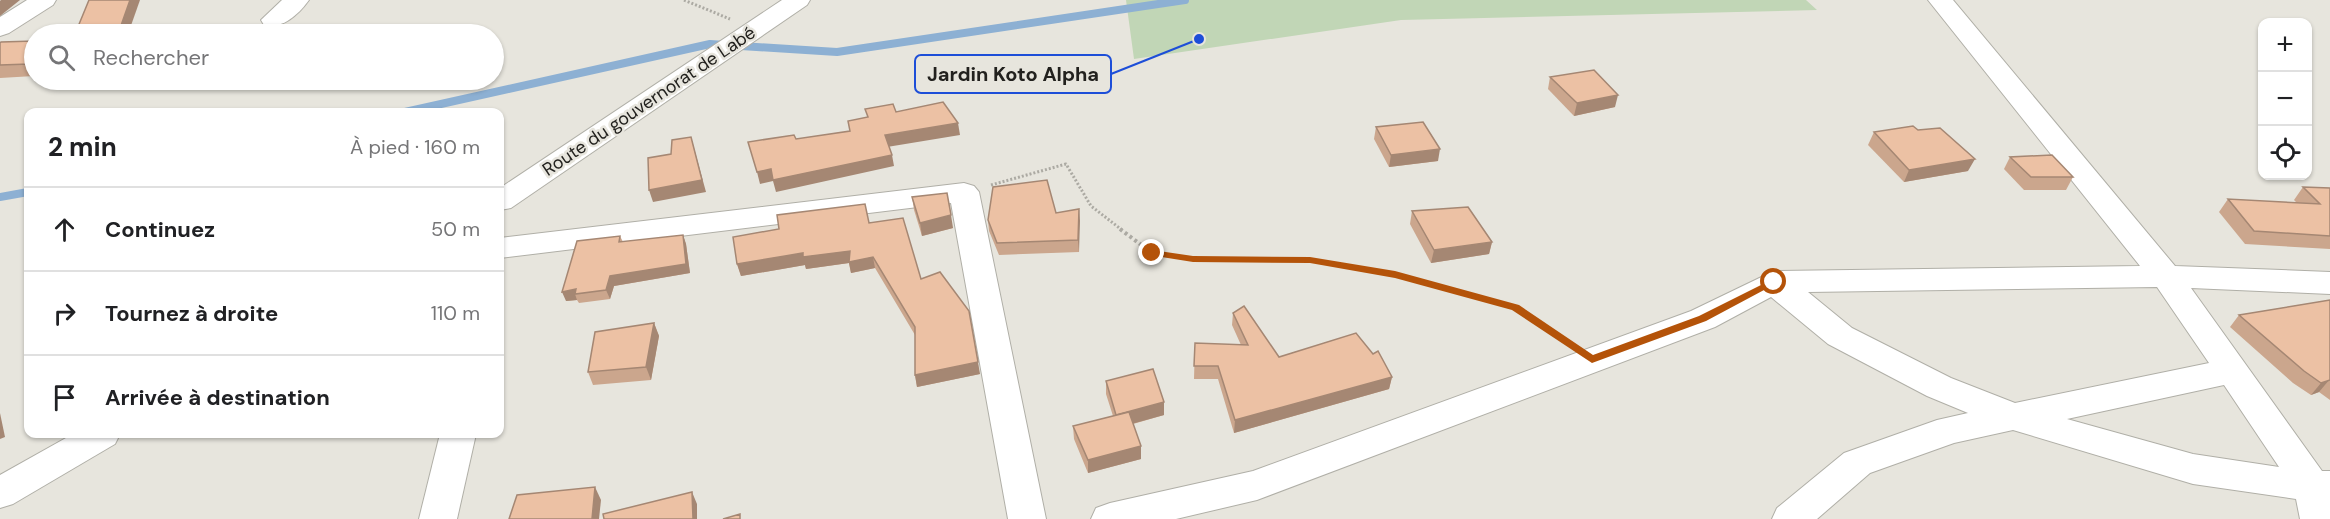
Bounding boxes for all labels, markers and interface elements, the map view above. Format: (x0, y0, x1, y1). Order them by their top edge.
map controls (2258, 18, 2312, 180)
button: + (2258, 18, 2312, 72)
street label: Route du gouvernorat de Labé (538, 21, 760, 181)
search box (24, 24, 504, 90)
icon: search (45, 41, 78, 74)
text: Rechercher (93, 43, 209, 72)
callout: Jardin Koto Alpha (915, 55, 1111, 93)
text: Jardin Koto Alpha (927, 61, 1099, 87)
button: − (2258, 72, 2312, 126)
button: locate (2258, 126, 2312, 180)
text: 2 min (48, 130, 117, 164)
text: À pied · 160 m (350, 134, 480, 160)
icon: ahead (48, 213, 81, 246)
text: Continuez (105, 215, 215, 244)
text: 50 m (431, 216, 480, 242)
route end (1138, 239, 1164, 265)
route start (1760, 268, 1786, 294)
icon: right (48, 297, 81, 330)
text: Tournez à droite (105, 299, 278, 328)
text: 110 m (431, 300, 480, 326)
icon: arrive (48, 381, 81, 414)
text: Arrivée à destination (105, 383, 330, 412)

